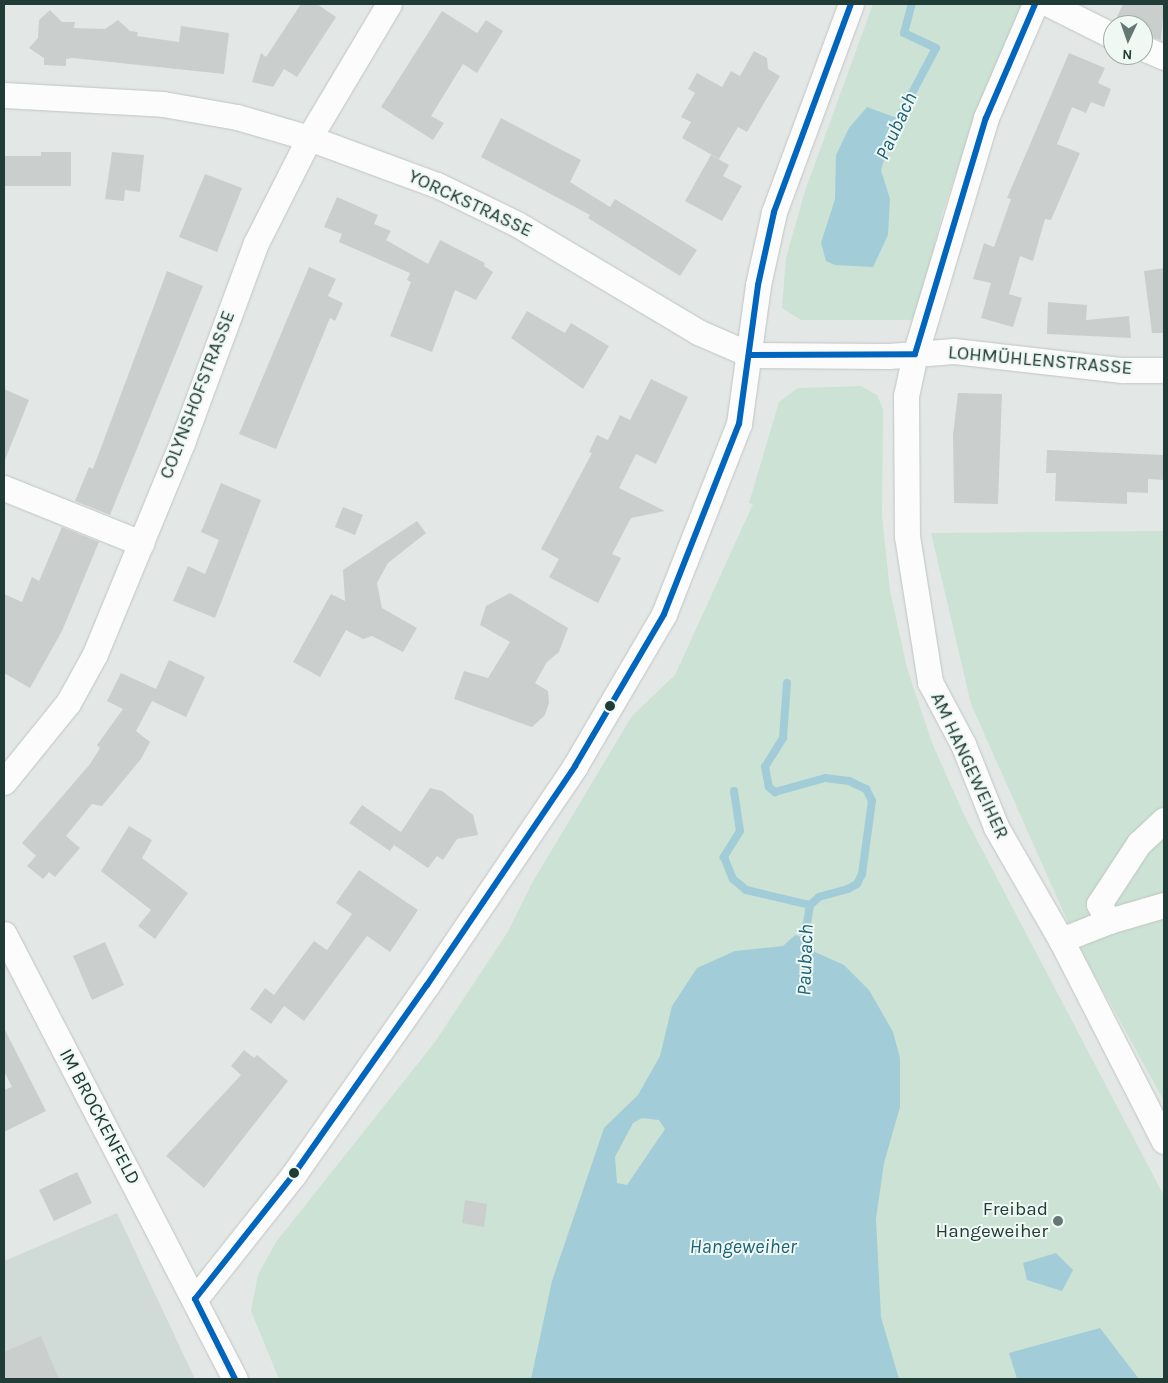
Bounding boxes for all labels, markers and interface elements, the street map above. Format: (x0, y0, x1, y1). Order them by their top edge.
north arrow (1103, 15, 1153, 65)
text: N (1122, 46, 1133, 63)
water label: Paubach (870, 88, 922, 164)
street label: YORCKSTRASSE (404, 165, 536, 243)
street label: COLYNSHOFSTRASSE (155, 308, 241, 482)
street label: LOHMÜHLENSTRASSE (947, 342, 1133, 380)
street label: AM HANGEWEIHER (925, 689, 1013, 843)
unlabelled marker (605, 701, 615, 711)
water label: Paubach (792, 924, 818, 996)
street label: IM BROCKENFELD (54, 1045, 144, 1189)
unlabelled marker (289, 1168, 299, 1178)
place label: Freibad Hangeweiher (936, 1199, 1048, 1243)
marker: Freibad Hangeweiher (1052, 1215, 1064, 1227)
water label: Hangeweiher (689, 1234, 797, 1258)

